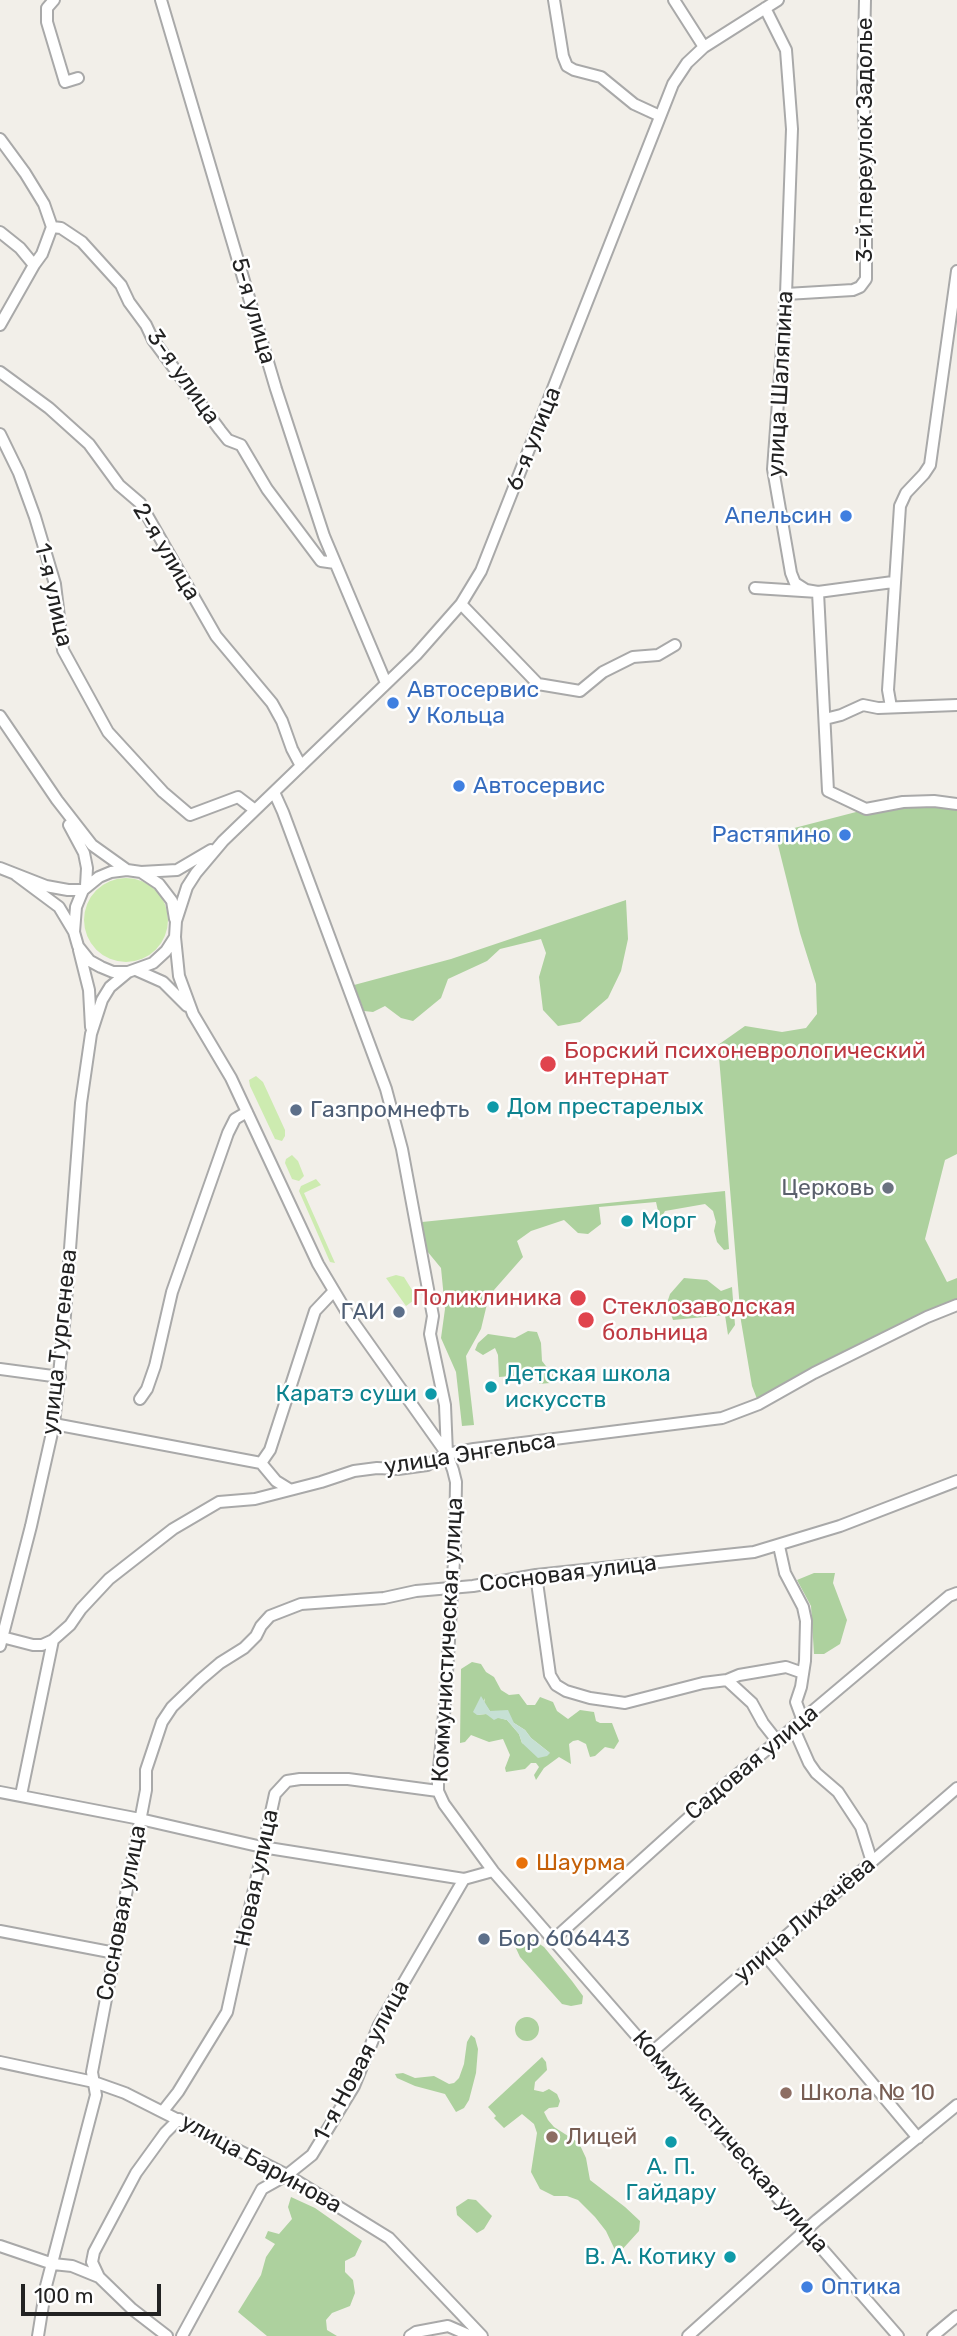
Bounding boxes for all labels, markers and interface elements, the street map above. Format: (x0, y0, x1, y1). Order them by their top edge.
street label: 3-й переулок Задолье (851, 17, 879, 263)
street label: 5-я улица (225, 255, 281, 367)
street label: улица Шаляпина (762, 290, 800, 478)
street label: 3-я улица (140, 324, 226, 430)
street label: 6-я улица (501, 383, 567, 495)
street label: 2-я улица (126, 498, 206, 606)
place label: Апельсин (725, 502, 832, 530)
marker: Апельсин (838, 508, 854, 524)
street label: 1-я улица (28, 541, 78, 649)
place label: Автосервис У Кольца (407, 676, 539, 730)
marker: Автосервис У Кольца (385, 695, 401, 711)
place label: Автосервис (473, 772, 605, 800)
marker: Автосервис (451, 778, 467, 794)
place label: Растяпино (712, 821, 831, 849)
marker: Растяпино (837, 827, 853, 843)
place label: Борский психоневрологический интернат (564, 1037, 926, 1091)
marker: Борский психоневрологический интернат (538, 1054, 558, 1074)
place label: Дом престарелых (507, 1093, 704, 1121)
place label: Газпромнефть (310, 1096, 469, 1124)
marker: Дом престарелых (485, 1099, 501, 1115)
marker: Газпромнефть (288, 1102, 304, 1118)
place label: Церковь (781, 1174, 874, 1202)
marker: Церковь (880, 1180, 896, 1196)
place label: Морг (641, 1207, 696, 1235)
marker: Морг (619, 1213, 635, 1229)
street label: улица Тургенева (37, 1248, 83, 1436)
place label: Поликлиника (413, 1284, 562, 1312)
marker: Поликлиника (568, 1288, 588, 1308)
place label: Стеклозаводская больница (602, 1293, 795, 1347)
place label: ГАИ (340, 1298, 385, 1326)
marker: ГАИ (391, 1304, 407, 1320)
marker: Стеклозаводская больница (576, 1310, 596, 1330)
place label: Детская школа искусств (505, 1360, 671, 1414)
marker: Детская школа искусств (483, 1379, 499, 1395)
place label: Каратэ суши (276, 1380, 417, 1408)
marker: Каратэ суши (423, 1386, 439, 1402)
street label: улица Энгельса (382, 1427, 558, 1481)
street label: Коммунистическая улица (427, 1497, 469, 1783)
street label: Сосновая улица (478, 1549, 658, 1599)
street label: Садовая улица (680, 1699, 824, 1827)
street label: Новая улица (229, 1807, 285, 1949)
street label: Сосновая улица (91, 1823, 153, 2003)
place label: Шаурма (536, 1849, 625, 1877)
street label: улица Лихачёва (729, 1851, 881, 1989)
marker: Шаурма (514, 1855, 530, 1871)
place label: Бор 606443 (498, 1925, 630, 1953)
marker: Бор 606443 (476, 1931, 492, 1947)
street label: 1-я Новая улица (308, 1976, 416, 2146)
street label: Коммунистическая улица (626, 2025, 834, 2259)
place label: Школа № 10 (800, 2079, 935, 2107)
marker: Школа № 10 (778, 2085, 794, 2101)
street label: улица Баринова (176, 2108, 346, 2220)
place label: Лицей (566, 2123, 637, 2151)
marker: Лицей (544, 2129, 560, 2145)
marker: А. П. Гайдару (663, 2134, 679, 2150)
place label: А. П. Гайдару (625, 2153, 717, 2207)
place label: В. А. Котику (584, 2243, 716, 2271)
marker: В. А. Котику (722, 2249, 738, 2265)
scale bar (24, 2270, 164, 2314)
place label: Оптика (821, 2273, 901, 2301)
marker: Оптика (799, 2279, 815, 2295)
text: 100 m (34, 2283, 93, 2308)

